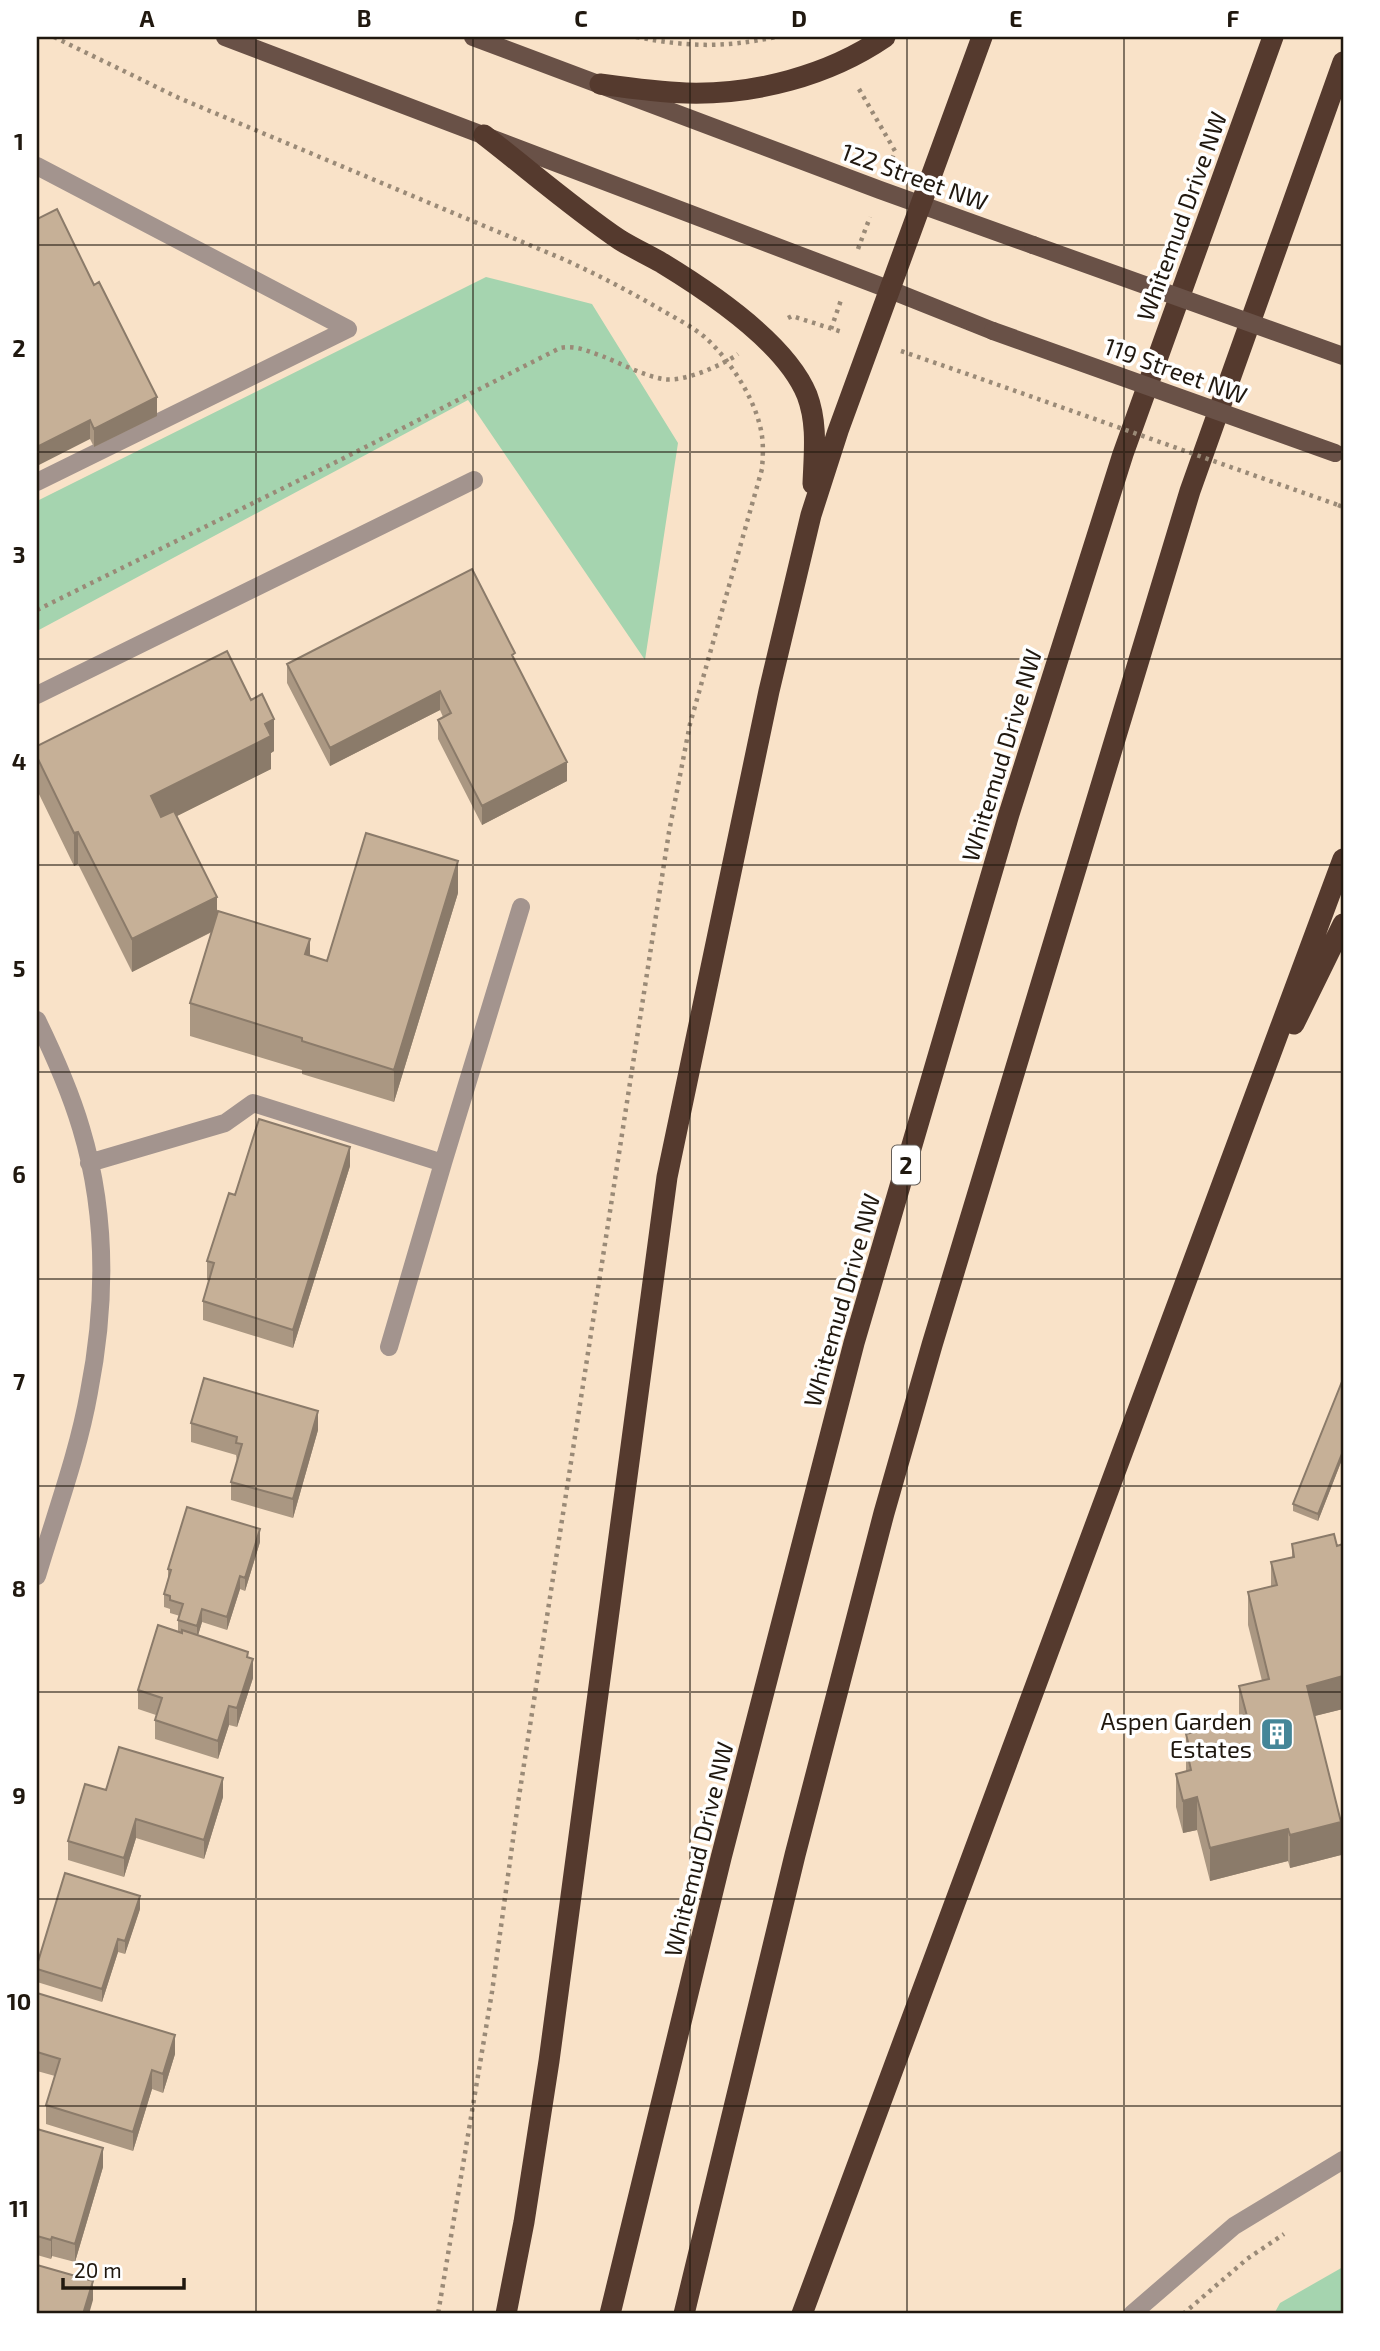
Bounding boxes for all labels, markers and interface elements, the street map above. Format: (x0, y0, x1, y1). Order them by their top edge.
text: A (139, 4, 155, 32)
text: B (357, 4, 371, 32)
text: C (574, 4, 588, 32)
text: D (791, 4, 807, 32)
text: E (1009, 4, 1023, 32)
text: F (1227, 4, 1240, 32)
street label: Whitemud Drive NW (1130, 107, 1232, 325)
text: 1 (14, 127, 24, 155)
street label: 122 Street NW (838, 136, 992, 216)
street label: 119 Street NW (1101, 331, 1252, 409)
text: 2 (12, 334, 26, 362)
text: 3 (12, 540, 26, 568)
street label: Whitemud Drive NW (955, 645, 1047, 865)
text: 4 (12, 747, 26, 775)
text: 5 (13, 954, 25, 982)
road number: 2 (892, 1146, 920, 1184)
text: 6 (12, 1160, 26, 1188)
street label: Whitemud Drive NW (797, 1190, 885, 1410)
text: 7 (13, 1367, 25, 1395)
text: 8 (12, 1574, 26, 1602)
place label: Aspen Garden Estates (1101, 1706, 1252, 1763)
building icon: Aspen Garden Estates (1258, 1715, 1296, 1753)
street label: Whitemud Drive NW (657, 1738, 739, 1959)
text: 9 (12, 1781, 26, 1809)
text: 10 (7, 1987, 31, 2015)
text: 11 (9, 2194, 29, 2222)
scale bar (63, 2246, 184, 2290)
text: 20 m (74, 2257, 122, 2282)

